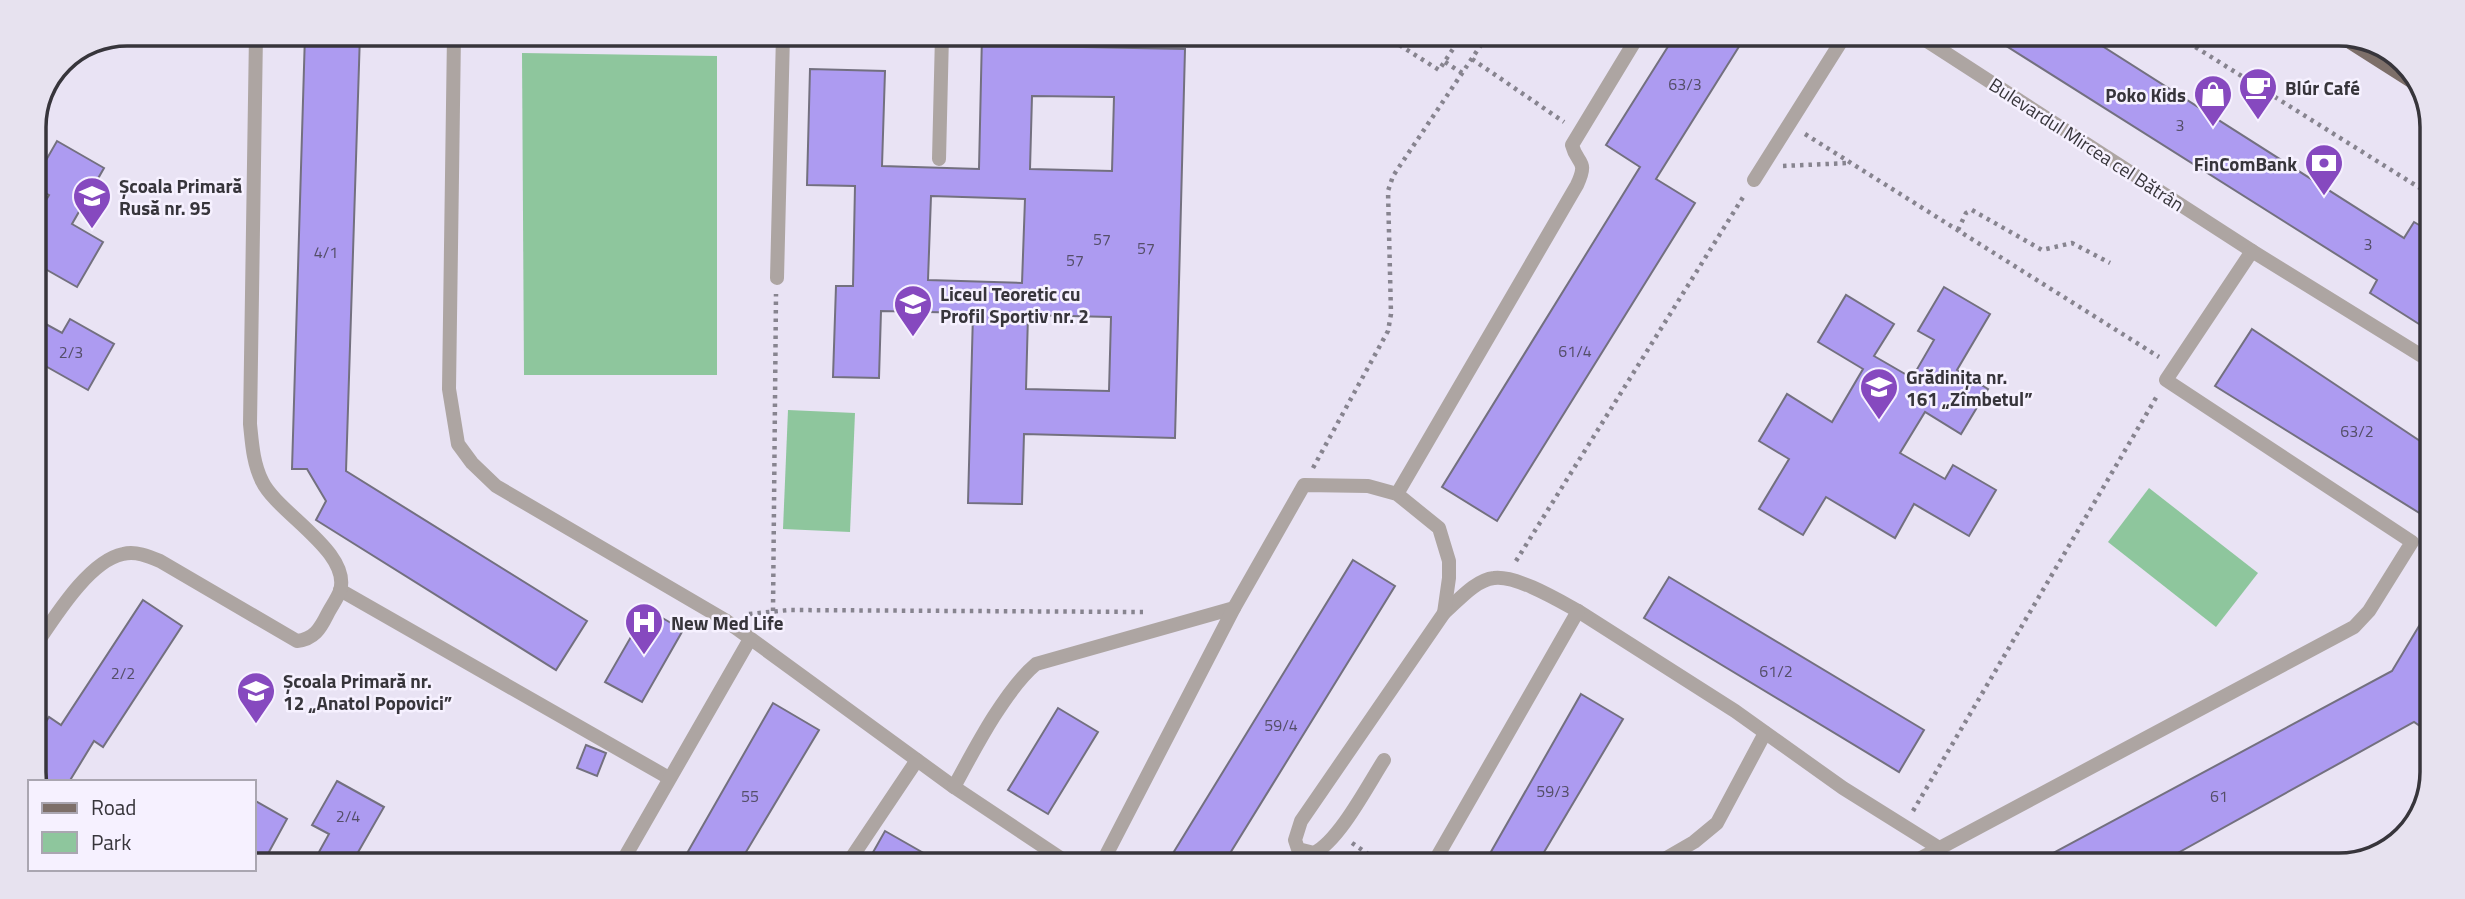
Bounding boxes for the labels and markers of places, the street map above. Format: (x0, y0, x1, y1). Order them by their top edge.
cafe icon: Blúr Café (2237, 66, 2279, 121)
shop icon: Poko Kids (2192, 73, 2234, 128)
place label: Blúr Café (2285, 73, 2360, 102)
place label: Poko Kids (2105, 80, 2186, 109)
bank icon: FinComBank (2303, 142, 2345, 197)
place label: FinComBank (2194, 149, 2297, 178)
place label: Școala Primară Rusă nr. 95 (119, 171, 242, 222)
school or university icon: Școala Primară Rusă nr. 95 (71, 175, 113, 230)
place label: Liceul Teoretic cu Profil Sportiv nr. 2 (940, 279, 1089, 330)
school or university icon: Liceul Teoretic cu Profil Sportiv nr. 2 (892, 283, 934, 338)
place label: Grădinița nr. 161 „Zîmbetul” (1906, 362, 2033, 413)
school or university icon: Grădinița nr. 161 „Zîmbetul” (1858, 366, 1900, 421)
hospital icon: New Med Life (623, 601, 665, 656)
place label: New Med Life (671, 608, 784, 637)
place label: Școala Primară nr. 12 „Anatol Popovici” (283, 666, 452, 717)
school or university icon: Școala Primară nr. 12 „Anatol Popovici” (235, 670, 277, 725)

